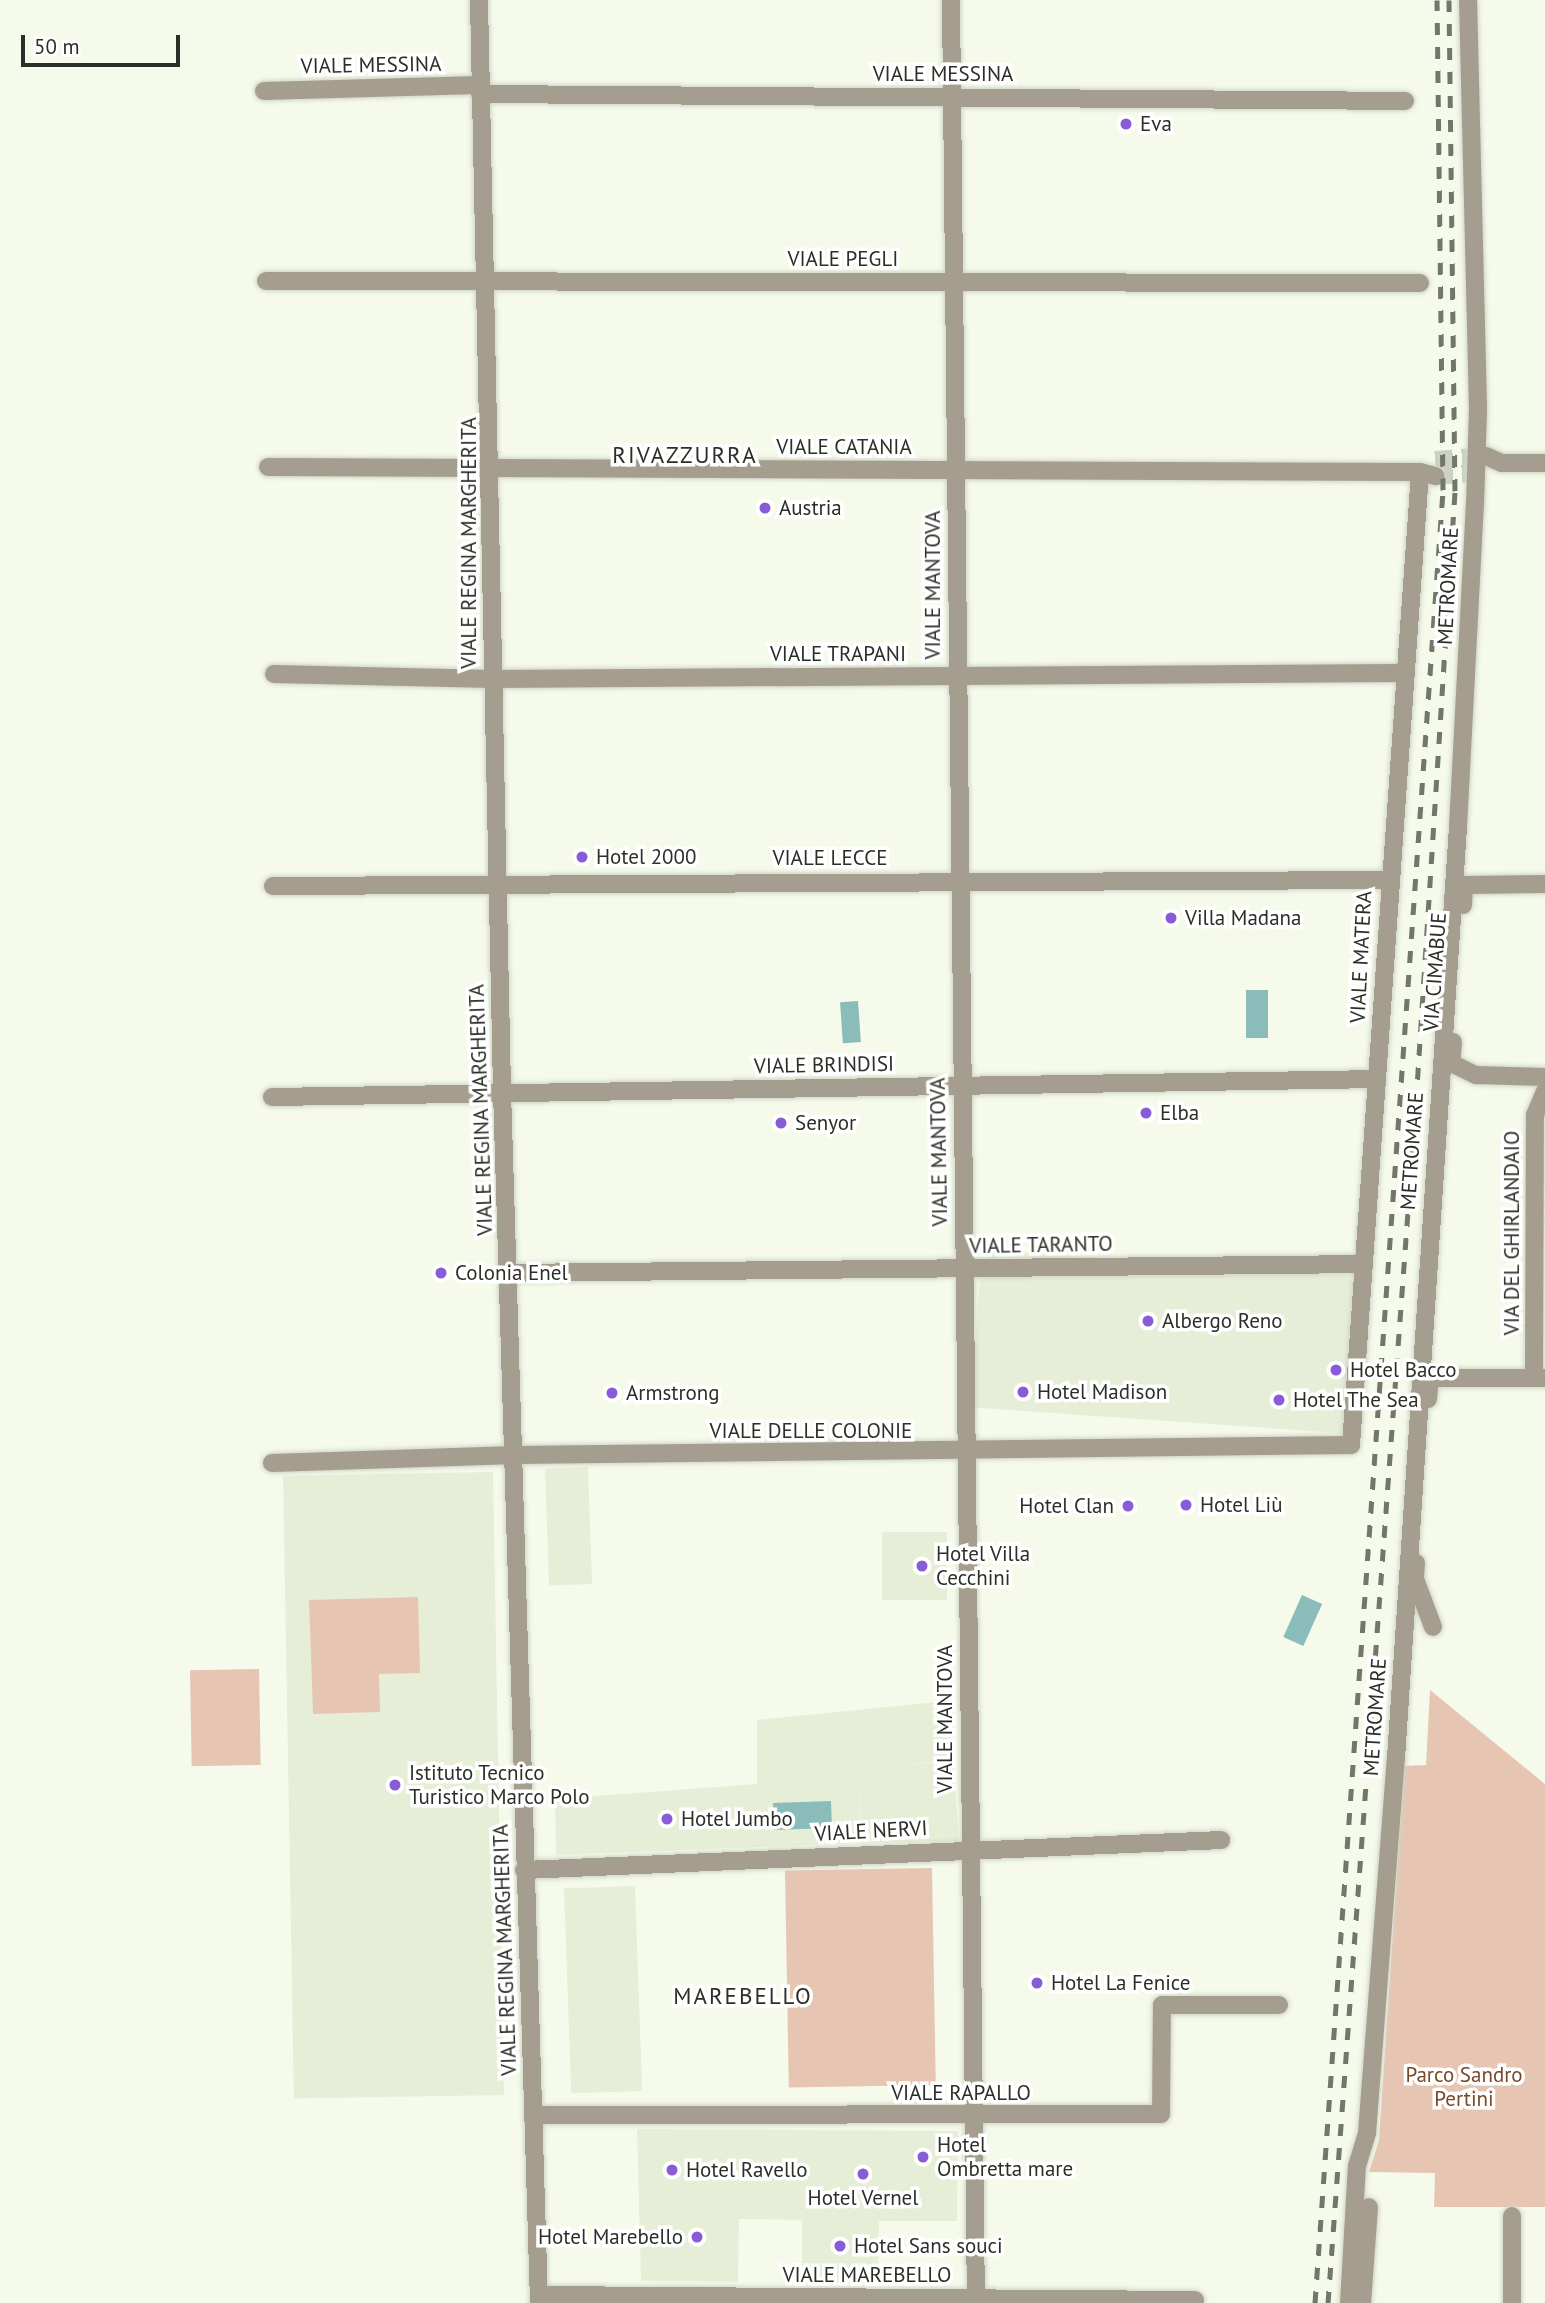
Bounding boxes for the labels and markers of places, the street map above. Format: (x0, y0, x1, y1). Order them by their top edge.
place label: Eva (1140, 111, 1172, 137)
marker: Eva (1118, 116, 1134, 132)
place label: Austria (779, 495, 842, 521)
marker: Austria (757, 500, 773, 516)
place label: Hotel 2000 (596, 844, 696, 870)
marker: Hotel 2000 (574, 849, 590, 865)
place label: Villa Madana (1185, 905, 1301, 931)
marker: Villa Madana (1163, 910, 1179, 926)
place label: Elba (1160, 1100, 1199, 1126)
marker: Elba (1138, 1105, 1154, 1121)
place label: Senyor (795, 1110, 856, 1136)
marker: Senyor (773, 1115, 789, 1131)
place label: Colonia Enel (455, 1260, 568, 1286)
marker: Colonia Enel (433, 1265, 449, 1281)
place label: Albergo Reno (1162, 1308, 1283, 1334)
marker: Albergo Reno (1140, 1313, 1156, 1329)
place label: Hotel Bacco (1350, 1357, 1457, 1383)
marker: Hotel Bacco (1328, 1362, 1344, 1378)
place label: Hotel Madison (1037, 1379, 1167, 1405)
place label: Armstrong (626, 1380, 720, 1406)
marker: Hotel Madison (1015, 1384, 1031, 1400)
marker: Armstrong (604, 1385, 620, 1401)
place label: Hotel The Sea (1293, 1387, 1419, 1413)
marker: Hotel The Sea (1271, 1392, 1287, 1408)
place label: Hotel Liù (1200, 1492, 1282, 1518)
place label: Hotel Clan (1019, 1493, 1114, 1519)
marker: Hotel Liù (1178, 1497, 1194, 1513)
marker: Hotel Clan (1120, 1498, 1136, 1514)
place label: Hotel Villa Cecchini (936, 1541, 1031, 1591)
marker: Hotel Villa Cecchini (914, 1558, 930, 1574)
place label: Istituto Tecnico Turistico Marco Polo (409, 1760, 590, 1810)
marker: Istituto Tecnico Turistico Marco Polo (387, 1777, 403, 1793)
place label: Hotel Jumbo (681, 1806, 793, 1832)
marker: Hotel Jumbo (659, 1811, 675, 1827)
place label: Hotel La Fenice (1051, 1970, 1190, 1996)
marker: Hotel La Fenice (1029, 1975, 1045, 1991)
place label: Hotel Ombretta mare (937, 2132, 1073, 2182)
marker: Hotel Ombretta mare (915, 2149, 931, 2165)
place label: Hotel Ravello (686, 2157, 807, 2183)
marker: Hotel Ravello (664, 2162, 680, 2178)
marker: Hotel Vernel (855, 2166, 871, 2182)
place label: Hotel Vernel (807, 2185, 919, 2211)
place label: Hotel Marebello (538, 2224, 683, 2250)
marker: Hotel Marebello (689, 2229, 705, 2245)
place label: Hotel Sans souci (854, 2233, 1003, 2259)
marker: Hotel Sans souci (832, 2238, 848, 2254)

